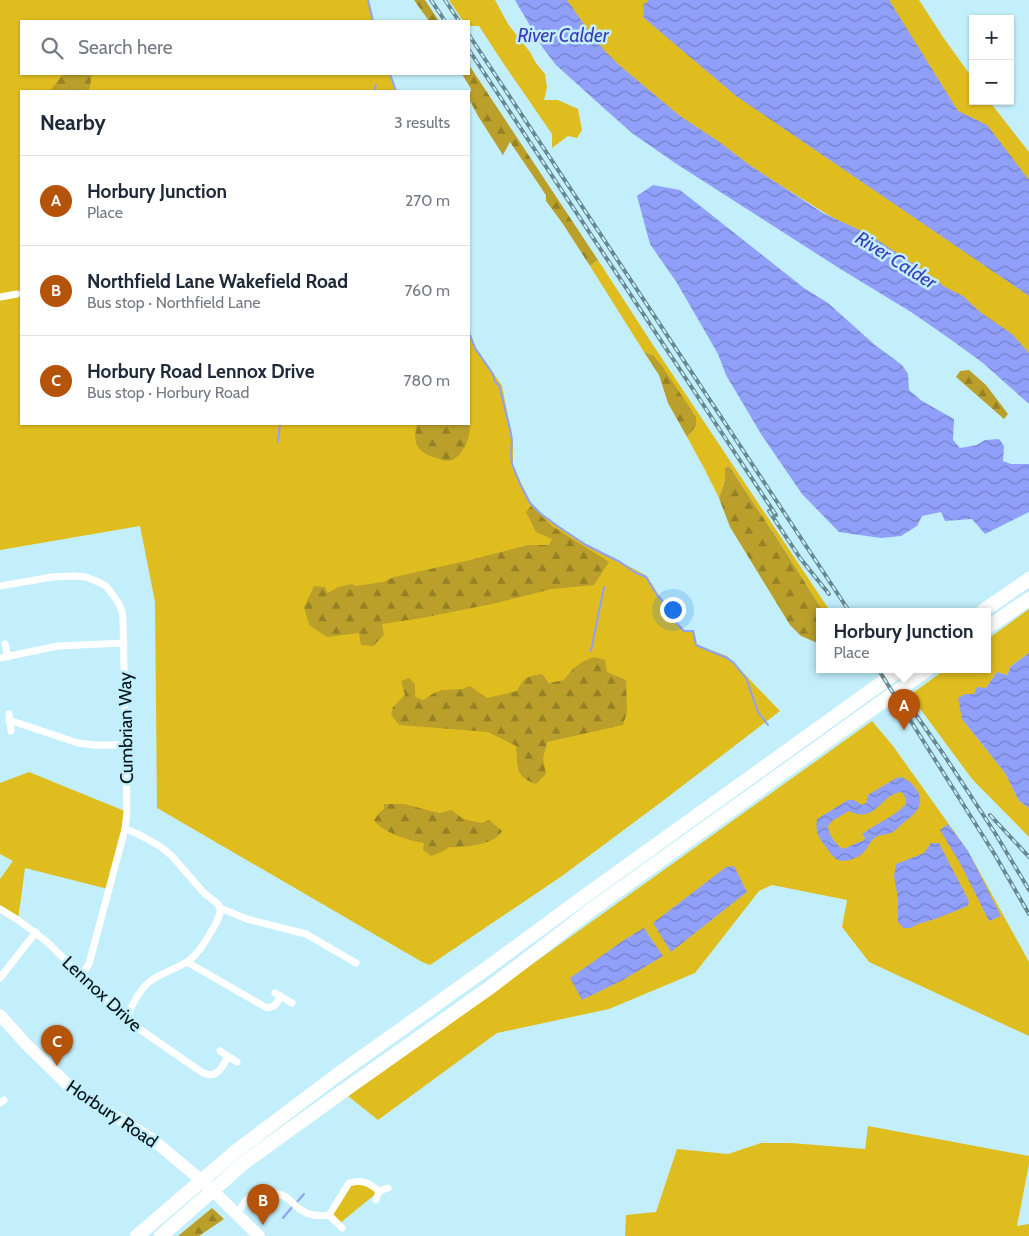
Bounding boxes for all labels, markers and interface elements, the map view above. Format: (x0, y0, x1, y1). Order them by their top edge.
map controls (969, 15, 1014, 105)
button: + (969, 15, 1014, 60)
search box (20, 20, 470, 75)
water label: River Calder (518, 24, 610, 47)
icon: search (38, 34, 66, 62)
text: Search here (78, 36, 172, 59)
button: − (969, 60, 1014, 105)
text: Nearby (40, 110, 106, 135)
text: 3 results (394, 113, 450, 132)
text: Horbury Junction (87, 180, 227, 203)
text: A (51, 191, 61, 210)
text: 270 m (405, 191, 450, 210)
text: Place (87, 203, 123, 222)
water label: River Calder (851, 226, 942, 294)
text: Northfield Lane Wakefield Road (87, 270, 348, 293)
text: B (51, 281, 61, 300)
text: 760 m (404, 281, 450, 300)
text: Bus stop · Northfield Lane (87, 293, 261, 312)
text: Horbury Road Lennox Drive (87, 360, 314, 383)
text: C (51, 371, 61, 390)
text: 780 m (403, 371, 450, 390)
text: Bus stop · Horbury Road (87, 383, 249, 402)
your location (660, 597, 686, 623)
popup (816, 608, 991, 673)
text: Horbury Junction (834, 620, 973, 643)
text: Place (834, 643, 869, 662)
street label: Cumbrian Way (114, 672, 138, 784)
pin: A (888, 689, 920, 730)
street label: Lennox Drive (58, 952, 146, 1036)
pin: C (41, 1025, 73, 1066)
street label: Horbury Road (62, 1075, 162, 1153)
pin: B (247, 1184, 279, 1225)

